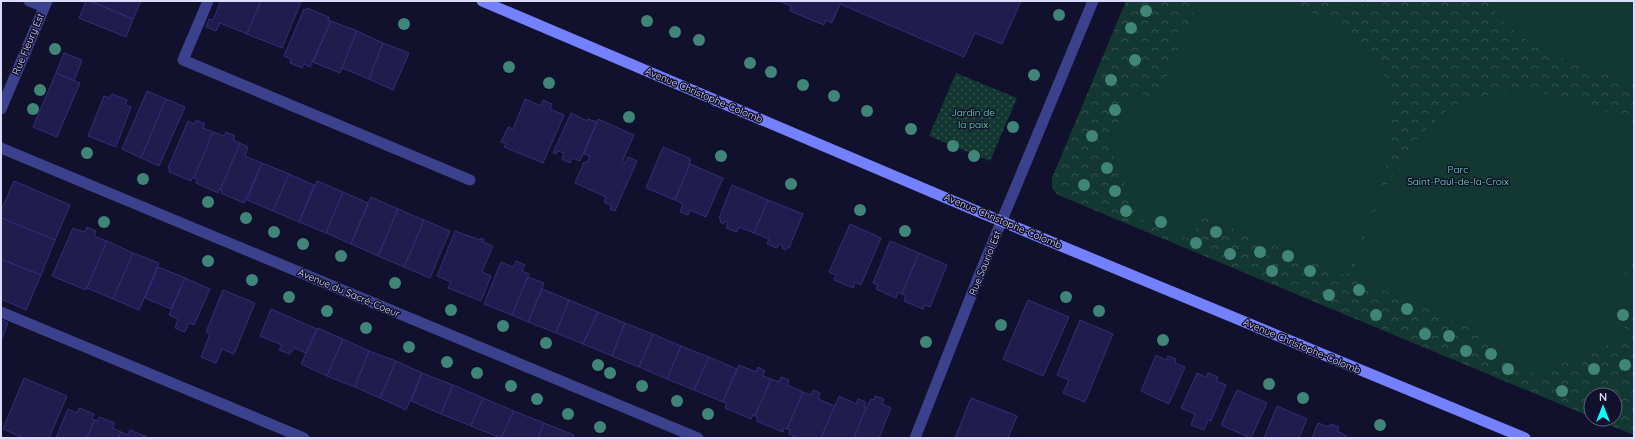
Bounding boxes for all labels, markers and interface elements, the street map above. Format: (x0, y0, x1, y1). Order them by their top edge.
street label: Rue Fleury Est (9, 11, 47, 77)
street label: Avenue Christophe-Colomb (643, 64, 765, 126)
park label: Jardin de la paix (951, 106, 995, 131)
park label: Parc Saint-Paul-de-la-Croix (1407, 163, 1509, 188)
street label: Avenue Christophe-Colomb (942, 190, 1064, 252)
street label: Rue Sauriol Est (966, 228, 1004, 297)
street label: Avenue du Sacré-Coeur (296, 266, 402, 320)
street label: Avenue Christophe-Colomb (1241, 315, 1363, 377)
north arrow (1583, 387, 1623, 427)
text: N (1599, 390, 1607, 404)

